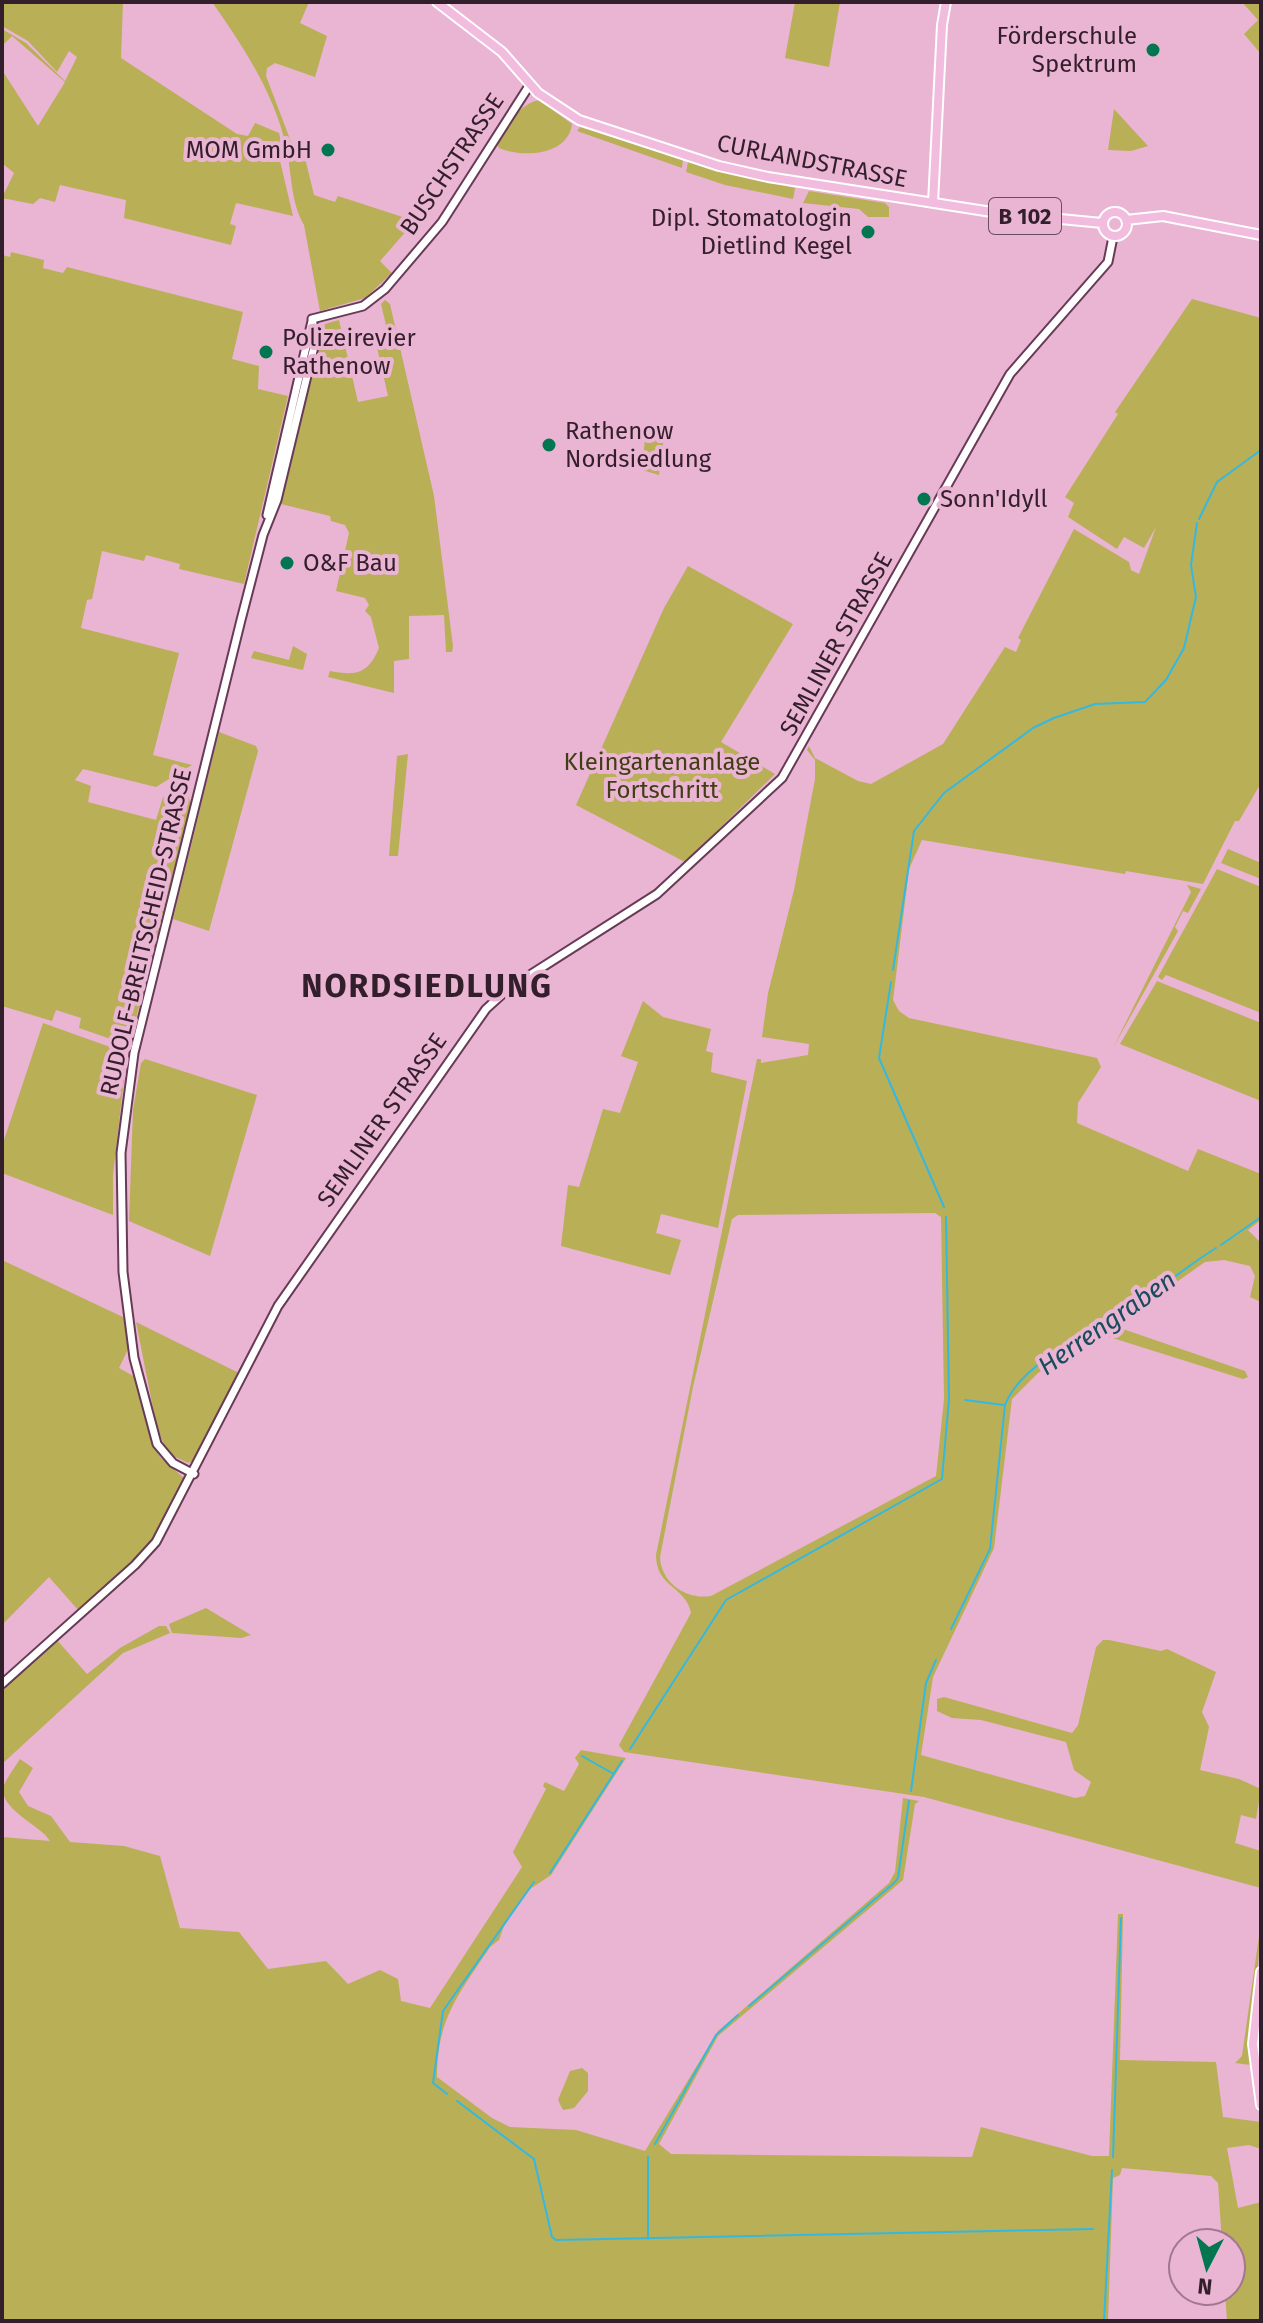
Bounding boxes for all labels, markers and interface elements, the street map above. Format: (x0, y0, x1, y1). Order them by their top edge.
place label: Förderschule Spektrum (996, 22, 1137, 78)
marker: Förderschule Spektrum (1144, 41, 1162, 59)
street label: BUSCHSTRASSE (394, 88, 510, 240)
street label: CURLANDSTRASSE (715, 129, 909, 193)
place label: MOM GmbH (186, 136, 312, 164)
marker: MOM GmbH (319, 141, 337, 159)
road number: B 102 (989, 198, 1061, 234)
place label: Dipl. Stomatologin Dietlind Kegel (651, 204, 852, 260)
marker: Dipl. Stomatologin Dietlind Kegel (859, 223, 877, 241)
place label: Polizeirevier Rathenow (282, 324, 416, 380)
marker: Polizeirevier Rathenow (257, 343, 275, 361)
place label: Rathenow Nordsiedlung (565, 417, 712, 473)
marker: Rathenow Nordsiedlung (540, 436, 558, 454)
place label: Sonn'Idyll (940, 485, 1048, 513)
marker: Sonn'Idyll (915, 490, 933, 508)
street label: SEMLINER STRASSE (774, 547, 898, 741)
place label: O&F Bau (303, 549, 397, 577)
marker: O&F Bau (278, 554, 296, 572)
park label: Kleingartenanlage Fortschritt (564, 748, 760, 804)
street label: RUDOLF-BREITSCHEID-STRASSE (95, 765, 197, 1099)
district label: NORDSIEDLUNG (301, 967, 553, 1005)
street label: SEMLINER STRASSE (312, 1028, 452, 1212)
water label: Herrengraben (1032, 1264, 1182, 1382)
north arrow (1167, 2227, 1247, 2307)
text: N (1196, 2272, 1214, 2301)

